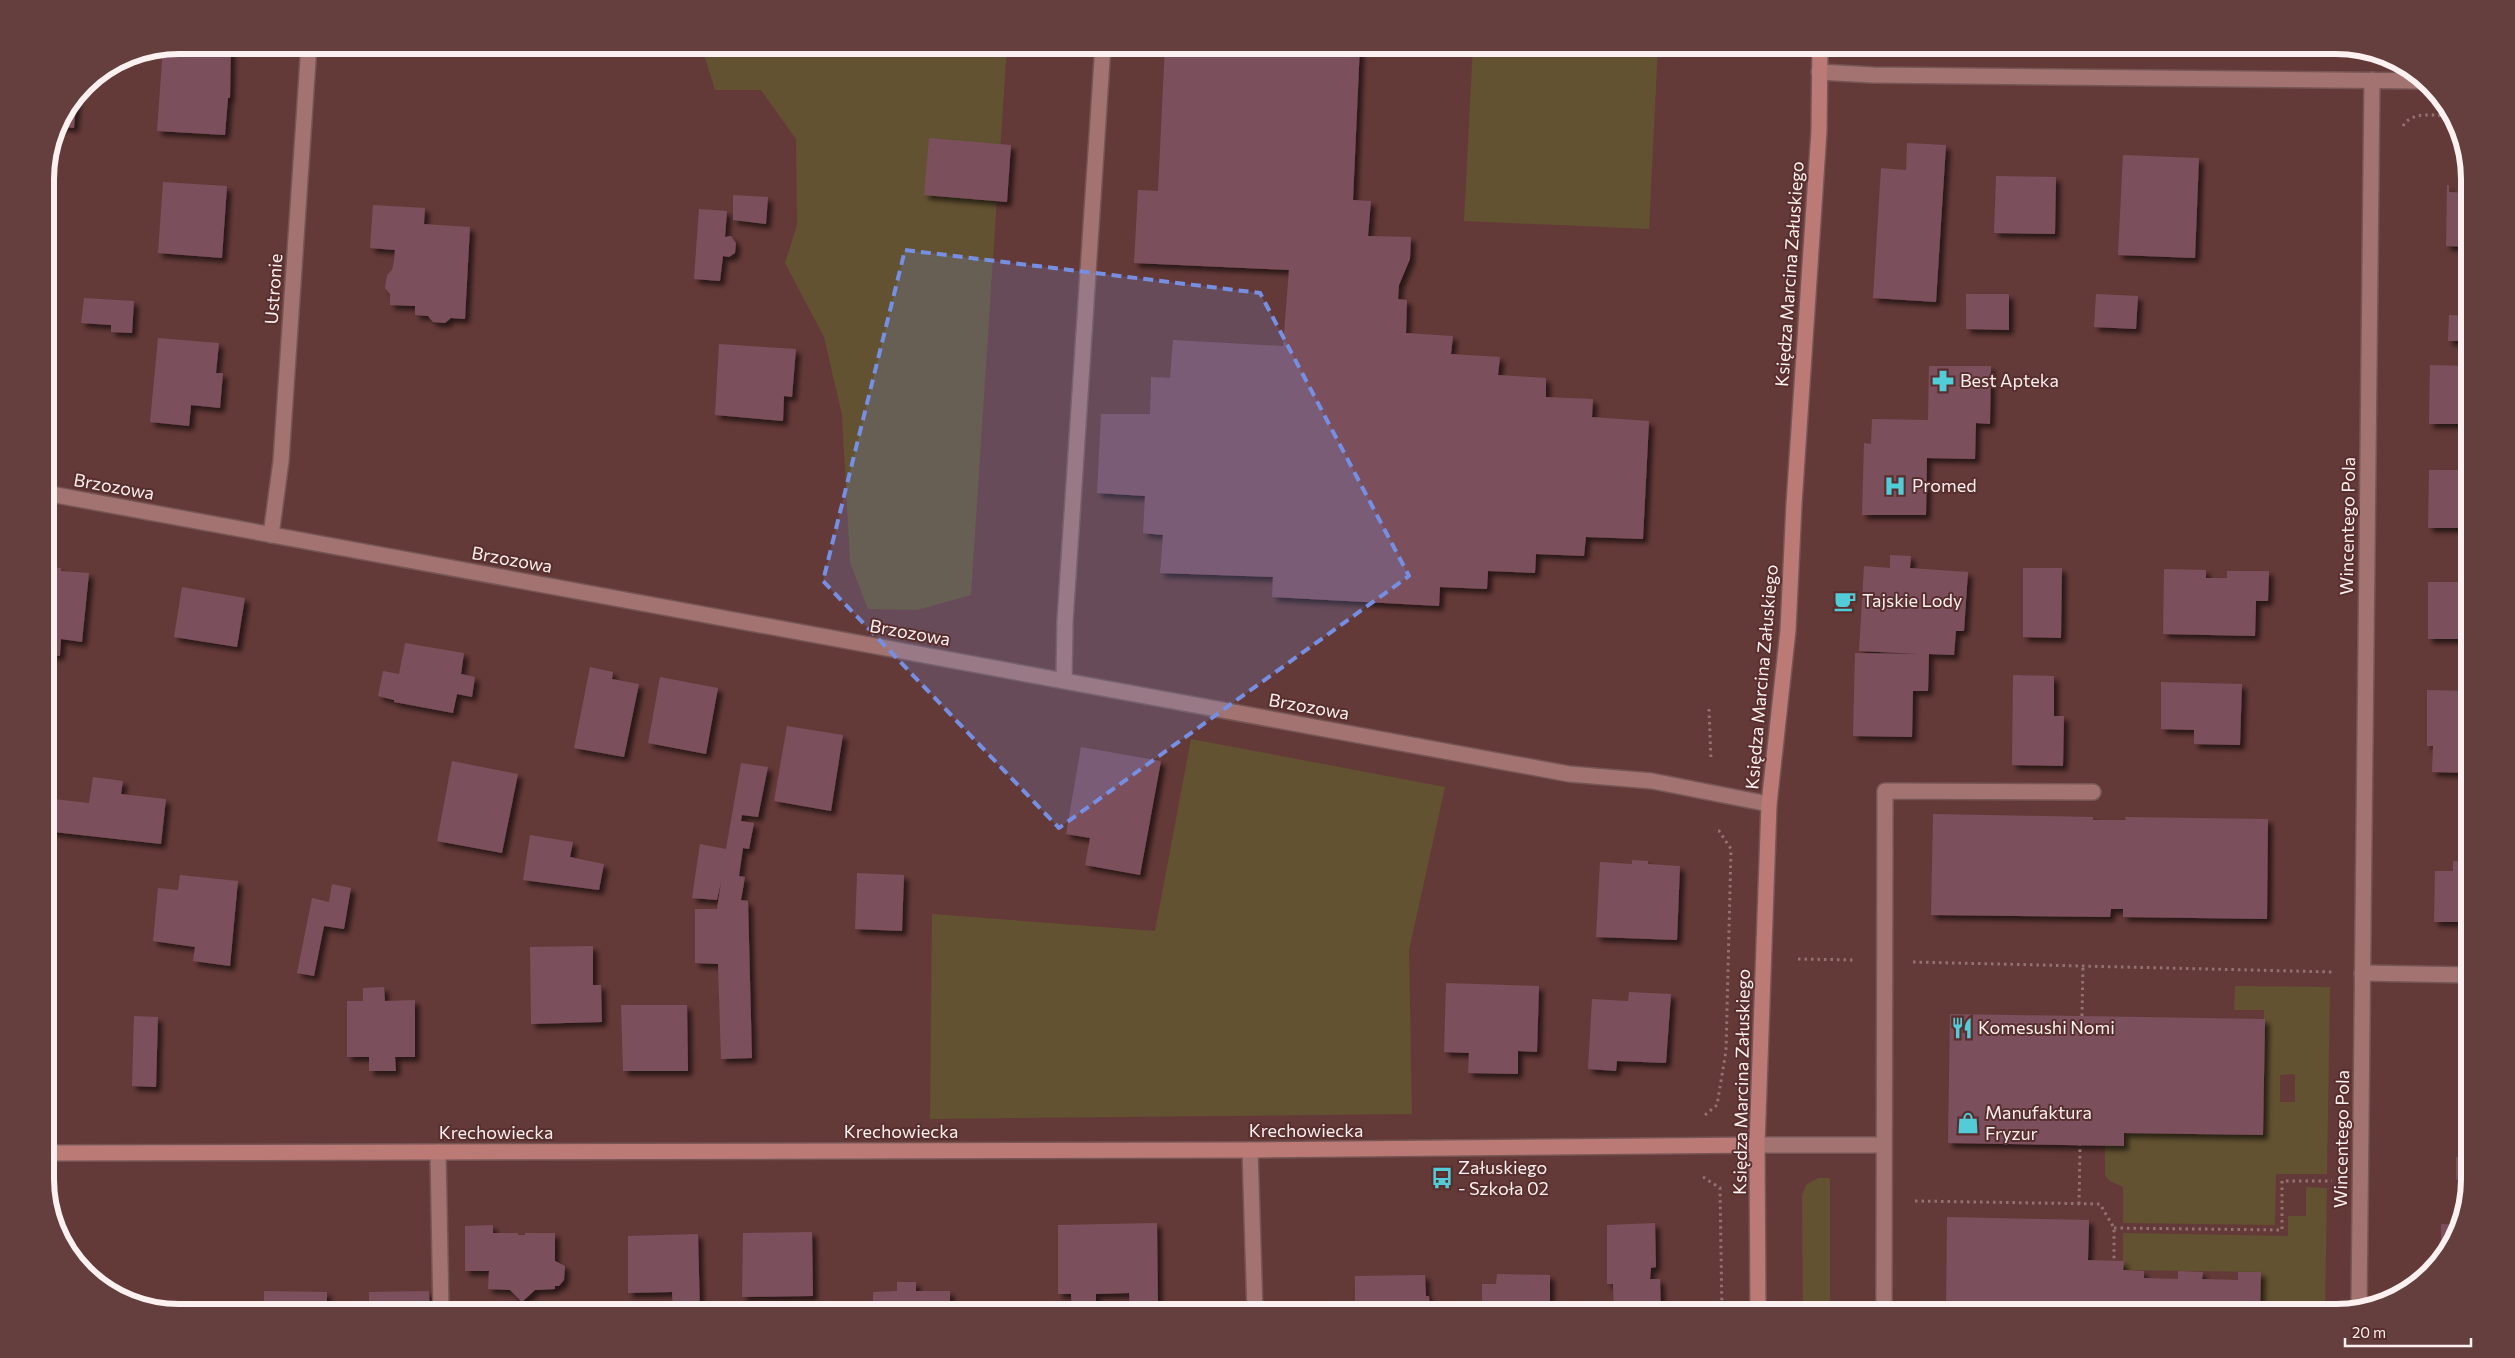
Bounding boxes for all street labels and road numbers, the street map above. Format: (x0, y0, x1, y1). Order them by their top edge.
street label: Księdza Marcina Załuskiego (1770, 160, 1808, 387)
street label: Ustronie (260, 253, 286, 325)
street label: Wincentego Pola (2335, 457, 2359, 595)
street label: Brzozowa (72, 468, 156, 504)
street label: Brzozowa (470, 541, 554, 577)
street label: Księdza Marcina Załuskiego (1740, 563, 1782, 790)
street label: Brzozowa (868, 614, 952, 650)
street label: Brzozowa (1267, 688, 1351, 724)
street label: Księdza Marcina Załuskiego (1728, 969, 1754, 1195)
street label: Wincentego Pola (2329, 1070, 2353, 1208)
street label: Krechowiecka (1249, 1119, 1363, 1141)
street label: Krechowiecka (844, 1120, 958, 1142)
street label: Krechowiecka (439, 1121, 553, 1143)

